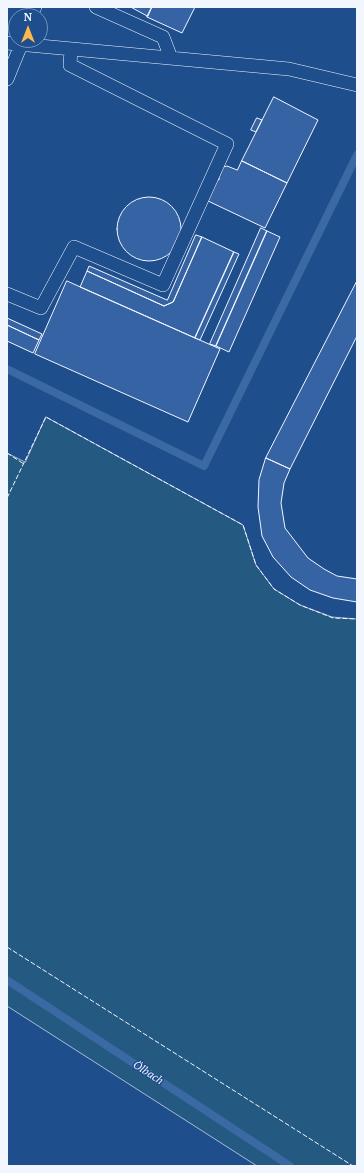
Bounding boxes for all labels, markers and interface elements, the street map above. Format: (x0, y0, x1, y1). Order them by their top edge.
north arrow (8, 8, 48, 48)
text: N (24, 10, 32, 24)
water label: Ölbach (130, 1058, 166, 1088)

